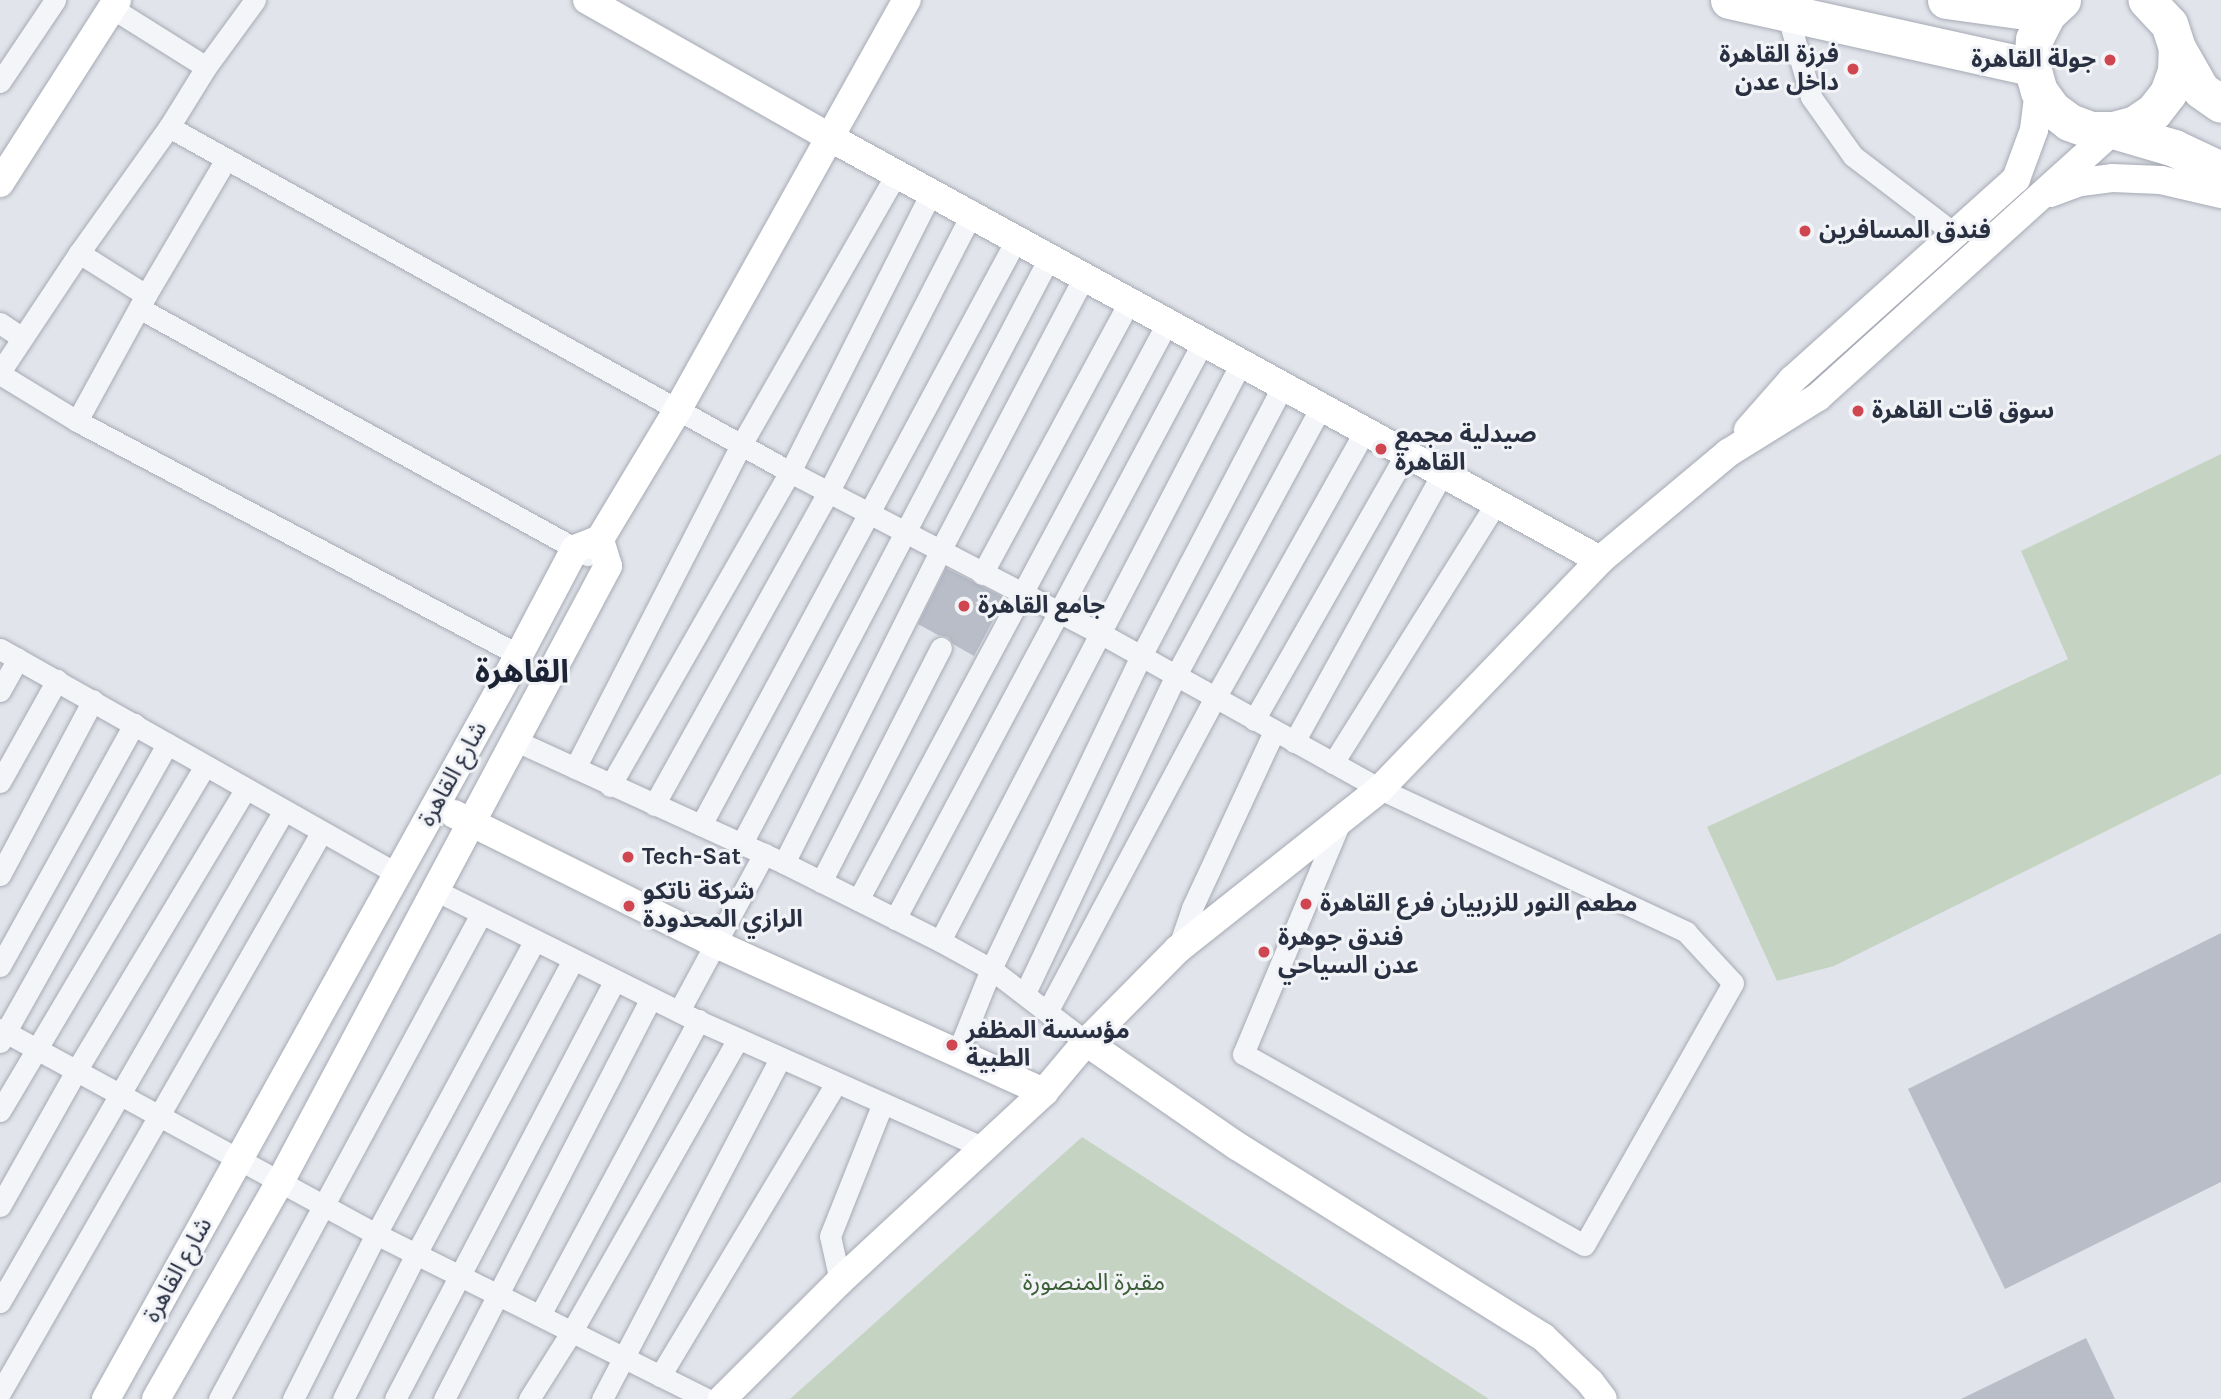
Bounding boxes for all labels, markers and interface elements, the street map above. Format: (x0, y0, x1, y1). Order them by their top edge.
place label: فرزة القاهرة داخل عدن (1719, 41, 1839, 97)
place label: جولة القاهرة (1971, 46, 2096, 74)
marker: جولة القاهرة (2102, 52, 2118, 68)
marker: فرزة القاهرة داخل عدن (1845, 61, 1861, 77)
place label: فندق المسافرين (1819, 217, 1991, 245)
marker: فندق المسافرين (1797, 223, 1813, 239)
place label: سوق قات القاهرة (1872, 397, 2054, 425)
marker: سوق قات القاهرة (1850, 403, 1866, 419)
place label: صيدلية مجمع القاهرة (1395, 421, 1537, 477)
marker: صيدلية مجمع القاهرة (1373, 441, 1389, 457)
place label: جامع القاهرة (978, 592, 1105, 620)
marker: جامع القاهرة (956, 598, 972, 614)
district label: القاهرة (475, 653, 569, 691)
street label: شارع القاهرة (412, 717, 494, 831)
place label: Tech-Sat (642, 843, 741, 871)
marker: Tech-Sat (620, 849, 636, 865)
place label: شركة ناتكو الرازي المحدودة (643, 878, 803, 934)
place label: مطعم النور للزربيان فرع القاهرة (1320, 890, 1637, 918)
marker: مطعم النور للزربيان فرع القاهرة (1298, 896, 1314, 912)
marker: شركة ناتكو الرازي المحدودة (621, 898, 637, 914)
place label: فندق جوهرة عدن السياحي (1278, 924, 1419, 980)
marker: فندق جوهرة عدن السياحي (1256, 944, 1272, 960)
place label: مؤسسة المظفر الطبية (966, 1017, 1130, 1073)
marker: مؤسسة المظفر الطبية (944, 1037, 960, 1053)
street label: شارع القاهرة (137, 1213, 219, 1327)
park label: مقبرة المنصورة (1023, 1269, 1165, 1297)

